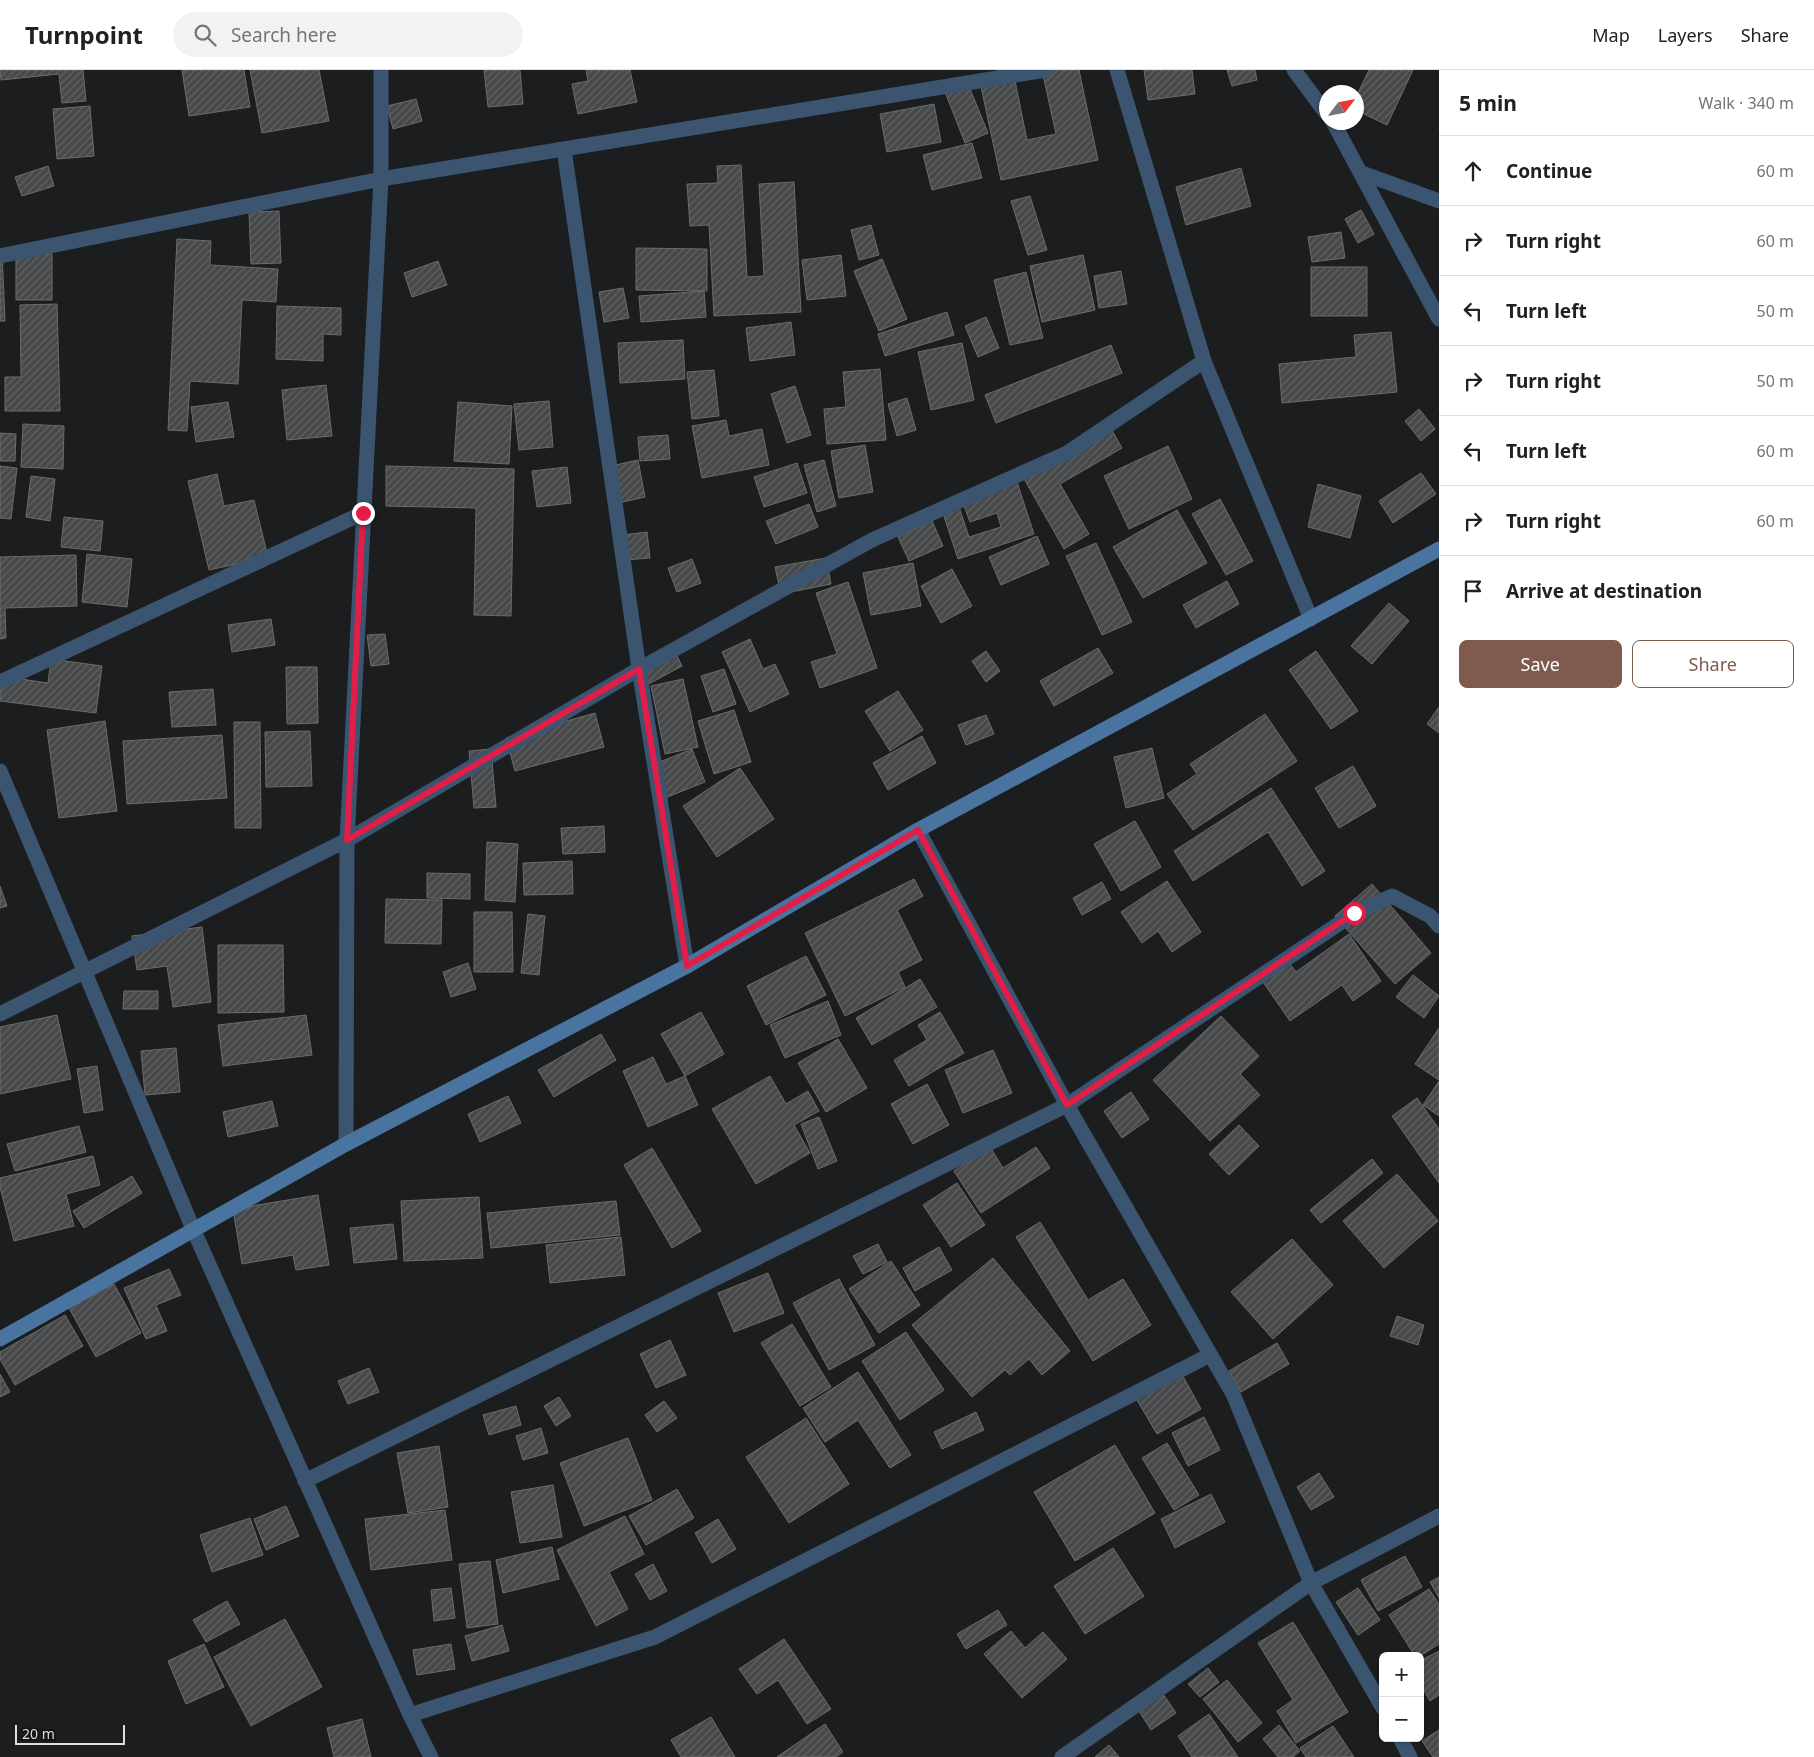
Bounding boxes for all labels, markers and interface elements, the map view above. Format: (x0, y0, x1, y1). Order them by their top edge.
search box (173, 12, 523, 57)
text: Turnpoint (25, 18, 143, 51)
icon: search (191, 21, 219, 49)
text: Search here (231, 22, 337, 48)
text: Map (1592, 23, 1630, 47)
text: Layers (1658, 23, 1713, 47)
text: Share (1741, 23, 1789, 47)
north arrow (1319, 85, 1364, 130)
text: 5 min (1459, 89, 1517, 117)
text: Walk · 340 m (1699, 92, 1794, 114)
icon: ahead (1459, 157, 1487, 185)
text: Continue (1506, 158, 1592, 184)
text: 60 m (1757, 160, 1794, 182)
icon: right (1459, 227, 1487, 255)
text: Turn right (1506, 228, 1601, 254)
text: 60 m (1757, 230, 1794, 252)
icon: left (1459, 297, 1487, 325)
text: Turn left (1506, 298, 1587, 324)
text: 50 m (1757, 300, 1794, 322)
icon: right (1459, 367, 1487, 395)
text: Turn right (1506, 368, 1601, 394)
text: 50 m (1757, 370, 1794, 392)
icon: left (1459, 437, 1487, 465)
text: Turn left (1506, 438, 1587, 464)
text: 60 m (1757, 440, 1794, 462)
route end (352, 502, 375, 525)
icon: right (1459, 507, 1487, 535)
text: Turn right (1506, 508, 1601, 534)
text: 60 m (1757, 510, 1794, 532)
icon: arrive (1459, 577, 1487, 605)
text: Arrive at destination (1506, 578, 1702, 604)
button: Save (1459, 640, 1622, 688)
button: Share (1632, 640, 1794, 688)
route start (1343, 902, 1366, 925)
map controls (1379, 1652, 1424, 1742)
button: + (1379, 1652, 1424, 1697)
button: − (1379, 1697, 1424, 1742)
scale bar (15, 1722, 125, 1745)
text: 20 m (22, 1724, 55, 1743)

